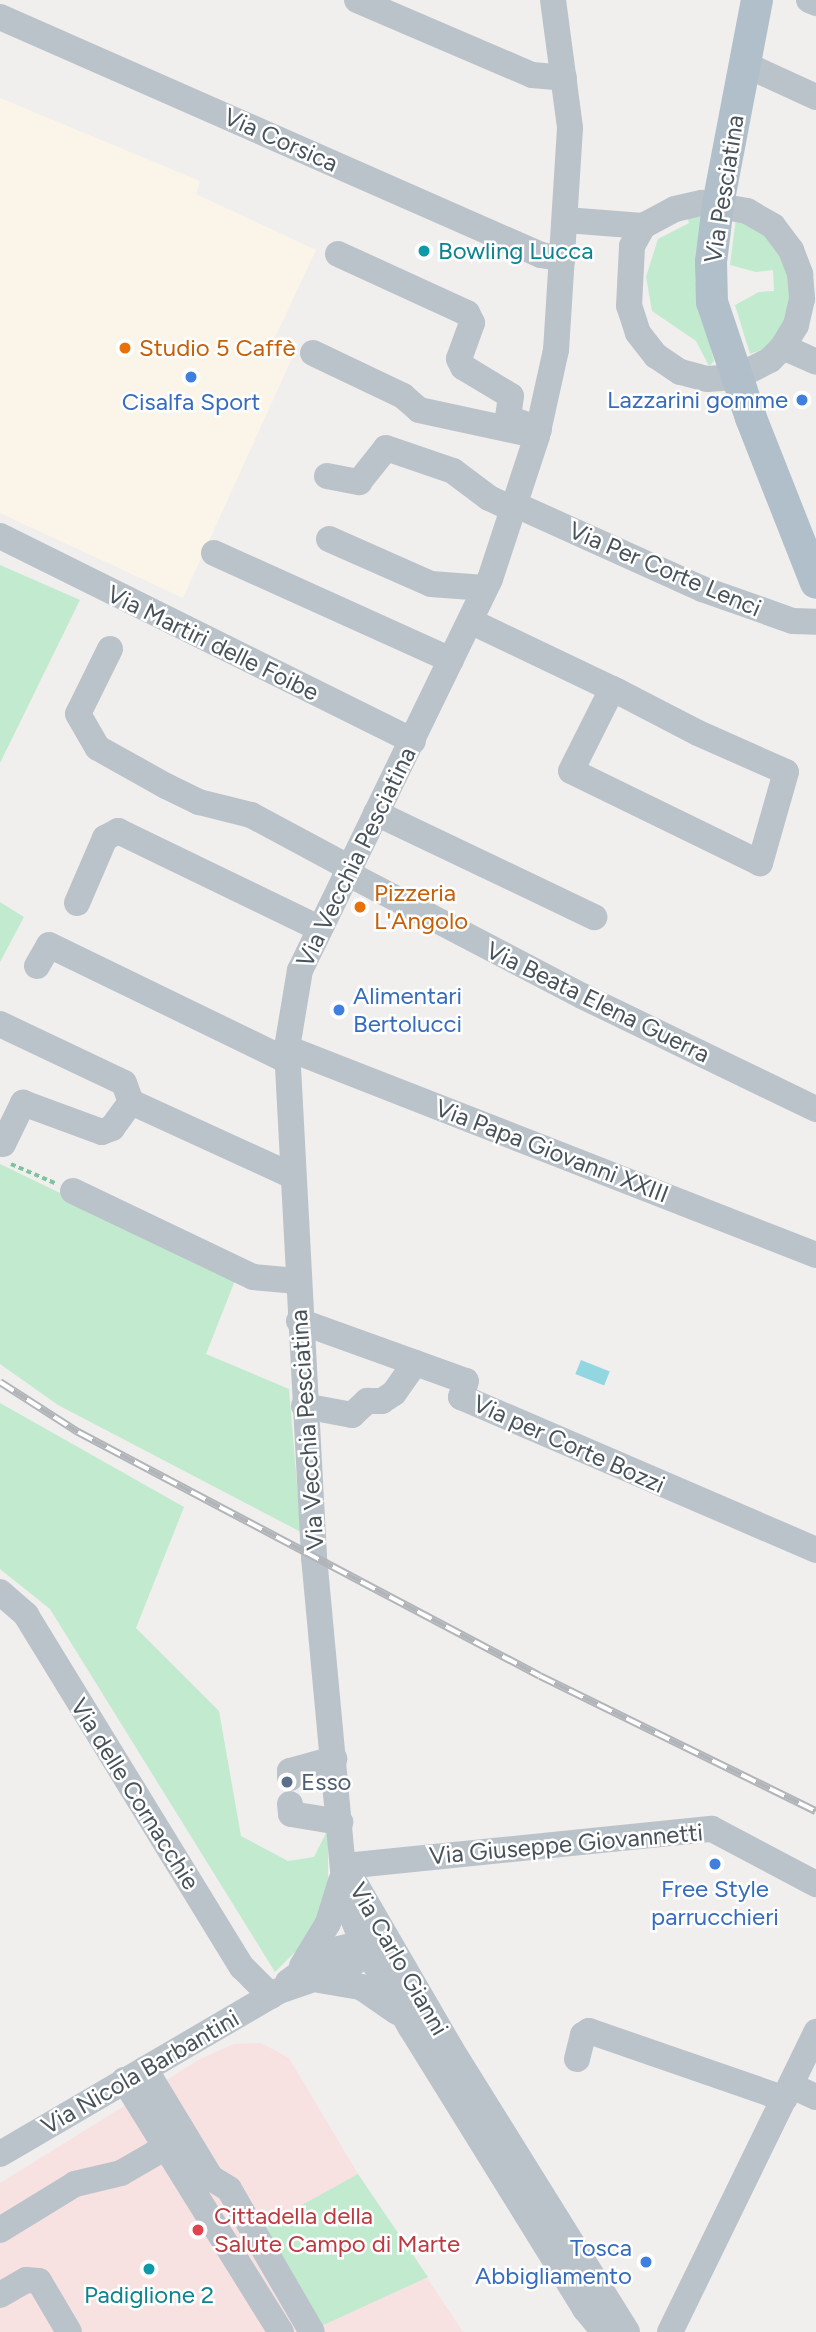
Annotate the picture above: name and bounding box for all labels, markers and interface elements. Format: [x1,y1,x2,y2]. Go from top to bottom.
street label: Via Corsica [220,102,342,178]
street label: Via Pesciatina [698,113,750,265]
place label: Bowling Lucca [438,237,593,265]
marker: Bowling Lucca [416,243,432,259]
place label: Studio 5 Caffè [139,334,296,362]
marker: Studio 5 Caffè [117,340,133,356]
marker: Cisalfa Sport [183,369,199,385]
place label: Lazzarini gomme [607,386,788,414]
place label: Cisalfa Sport [122,388,260,416]
marker: Lazzarini gomme [794,392,810,408]
street label: Via Per Corte Lenci [565,515,765,623]
street label: Via Martiri delle Foibe [103,579,323,707]
street label: Via Vecchia Pesciatina [290,742,422,972]
place label: Pizzeria L'Angolo [374,879,468,935]
marker: Pizzeria L'Angolo [352,899,368,915]
street label: Via Beata Elena Guerra [482,935,714,1069]
place label: Alimentari Bertolucci [353,982,462,1038]
marker: Alimentari Bertolucci [331,1002,347,1018]
street label: Via Papa Giovanni XXIII [431,1093,673,1209]
street label: Via Vecchia Pesciatina [284,1309,330,1551]
street label: Via per Corte Bozzi [469,1389,669,1499]
street label: Via delle Cornacchie [64,1693,206,1895]
place label: Esso [301,1768,351,1796]
marker: Esso [279,1774,295,1790]
street label: Via Giuseppe Giovannetti [428,1818,704,1870]
marker: Free Style parrucchieri [707,1856,723,1872]
place label: Free Style parrucchieri [651,1875,779,1931]
street label: Via Carlo Gianni [344,1878,454,2040]
street label: Via Nicola Barbantini [36,2004,244,2140]
place label: Cittadella della Salute Campo di Marte [214,2202,460,2258]
marker: Cittadella della Salute Campo di Marte [188,2220,208,2240]
place label: Tosca Abbigliamento [475,2234,632,2290]
marker: Tosca Abbigliamento [638,2254,654,2270]
marker: Padiglione 2 [141,2261,157,2277]
place label: Padiglione 2 [84,2281,214,2309]

